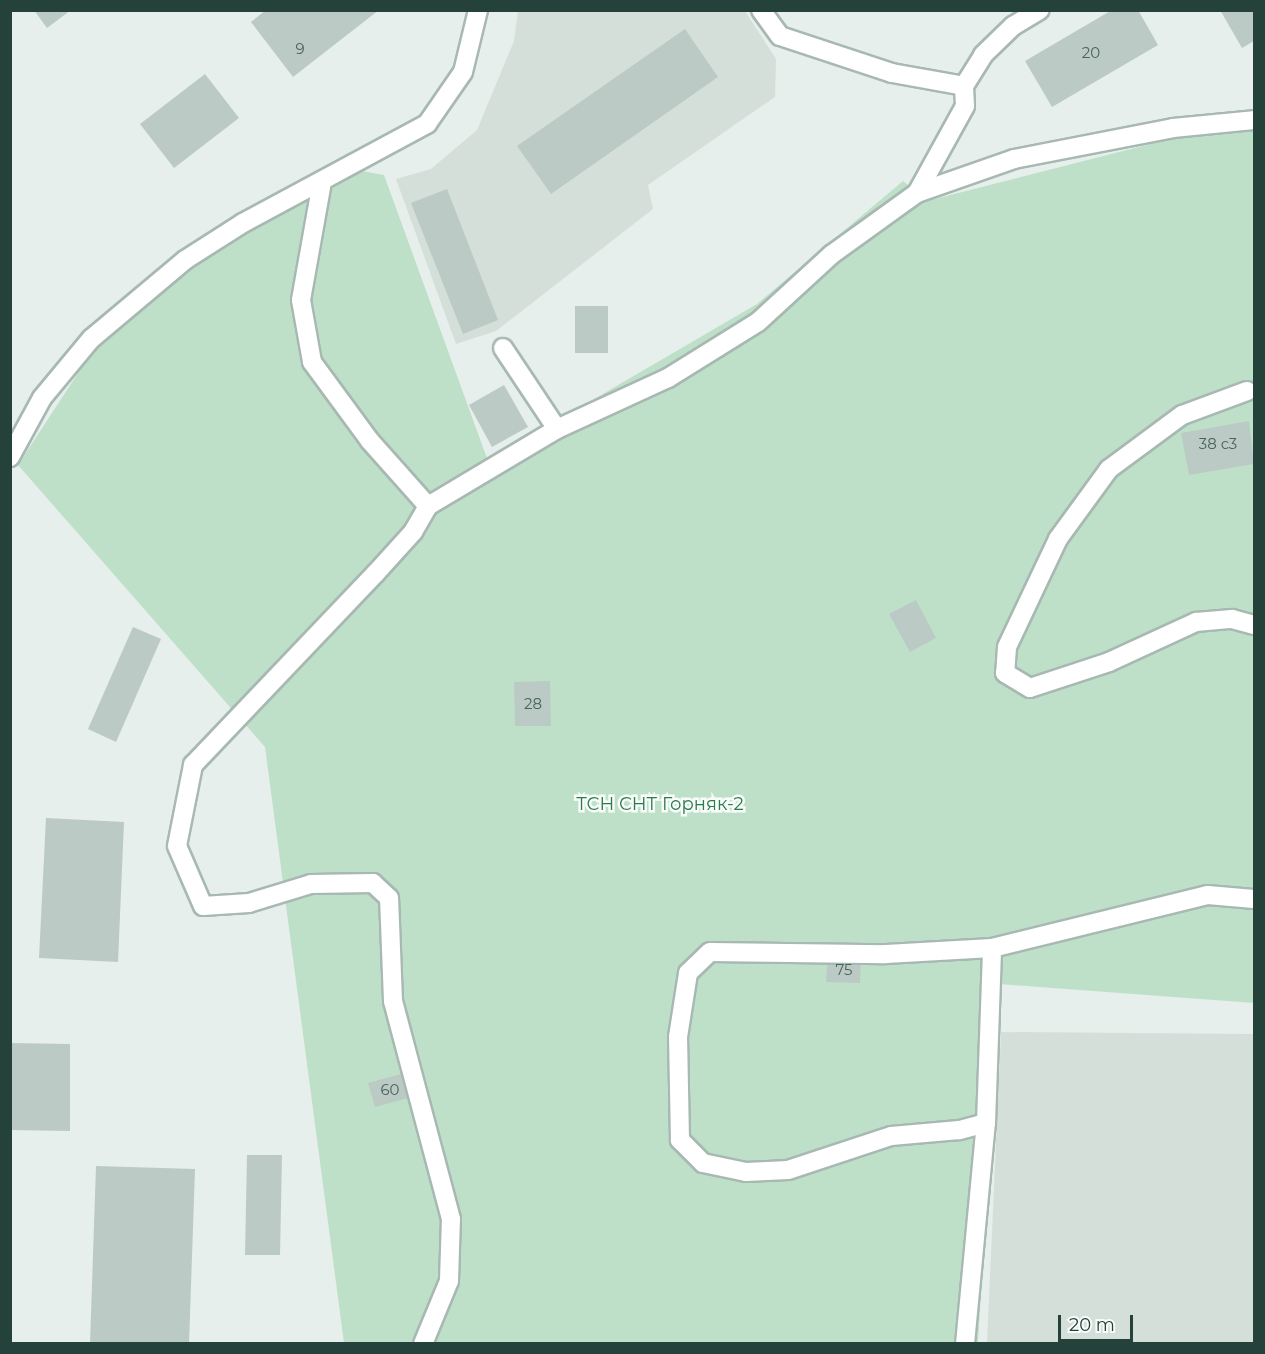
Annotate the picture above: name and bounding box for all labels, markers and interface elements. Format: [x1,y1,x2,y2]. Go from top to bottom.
house number: 9 [295,40,305,58]
house number: 20 [1082,44,1100,62]
house number: 38 с3 [1199,435,1237,453]
house number: 28 [524,695,542,713]
park label: ТСН СНТ Горняк-2 [576,793,744,815]
house number: 75 [835,961,853,979]
house number: 60 [380,1081,400,1099]
scale bar [1061,1303,1136,1341]
text: 20 m [1069,1314,1115,1336]

